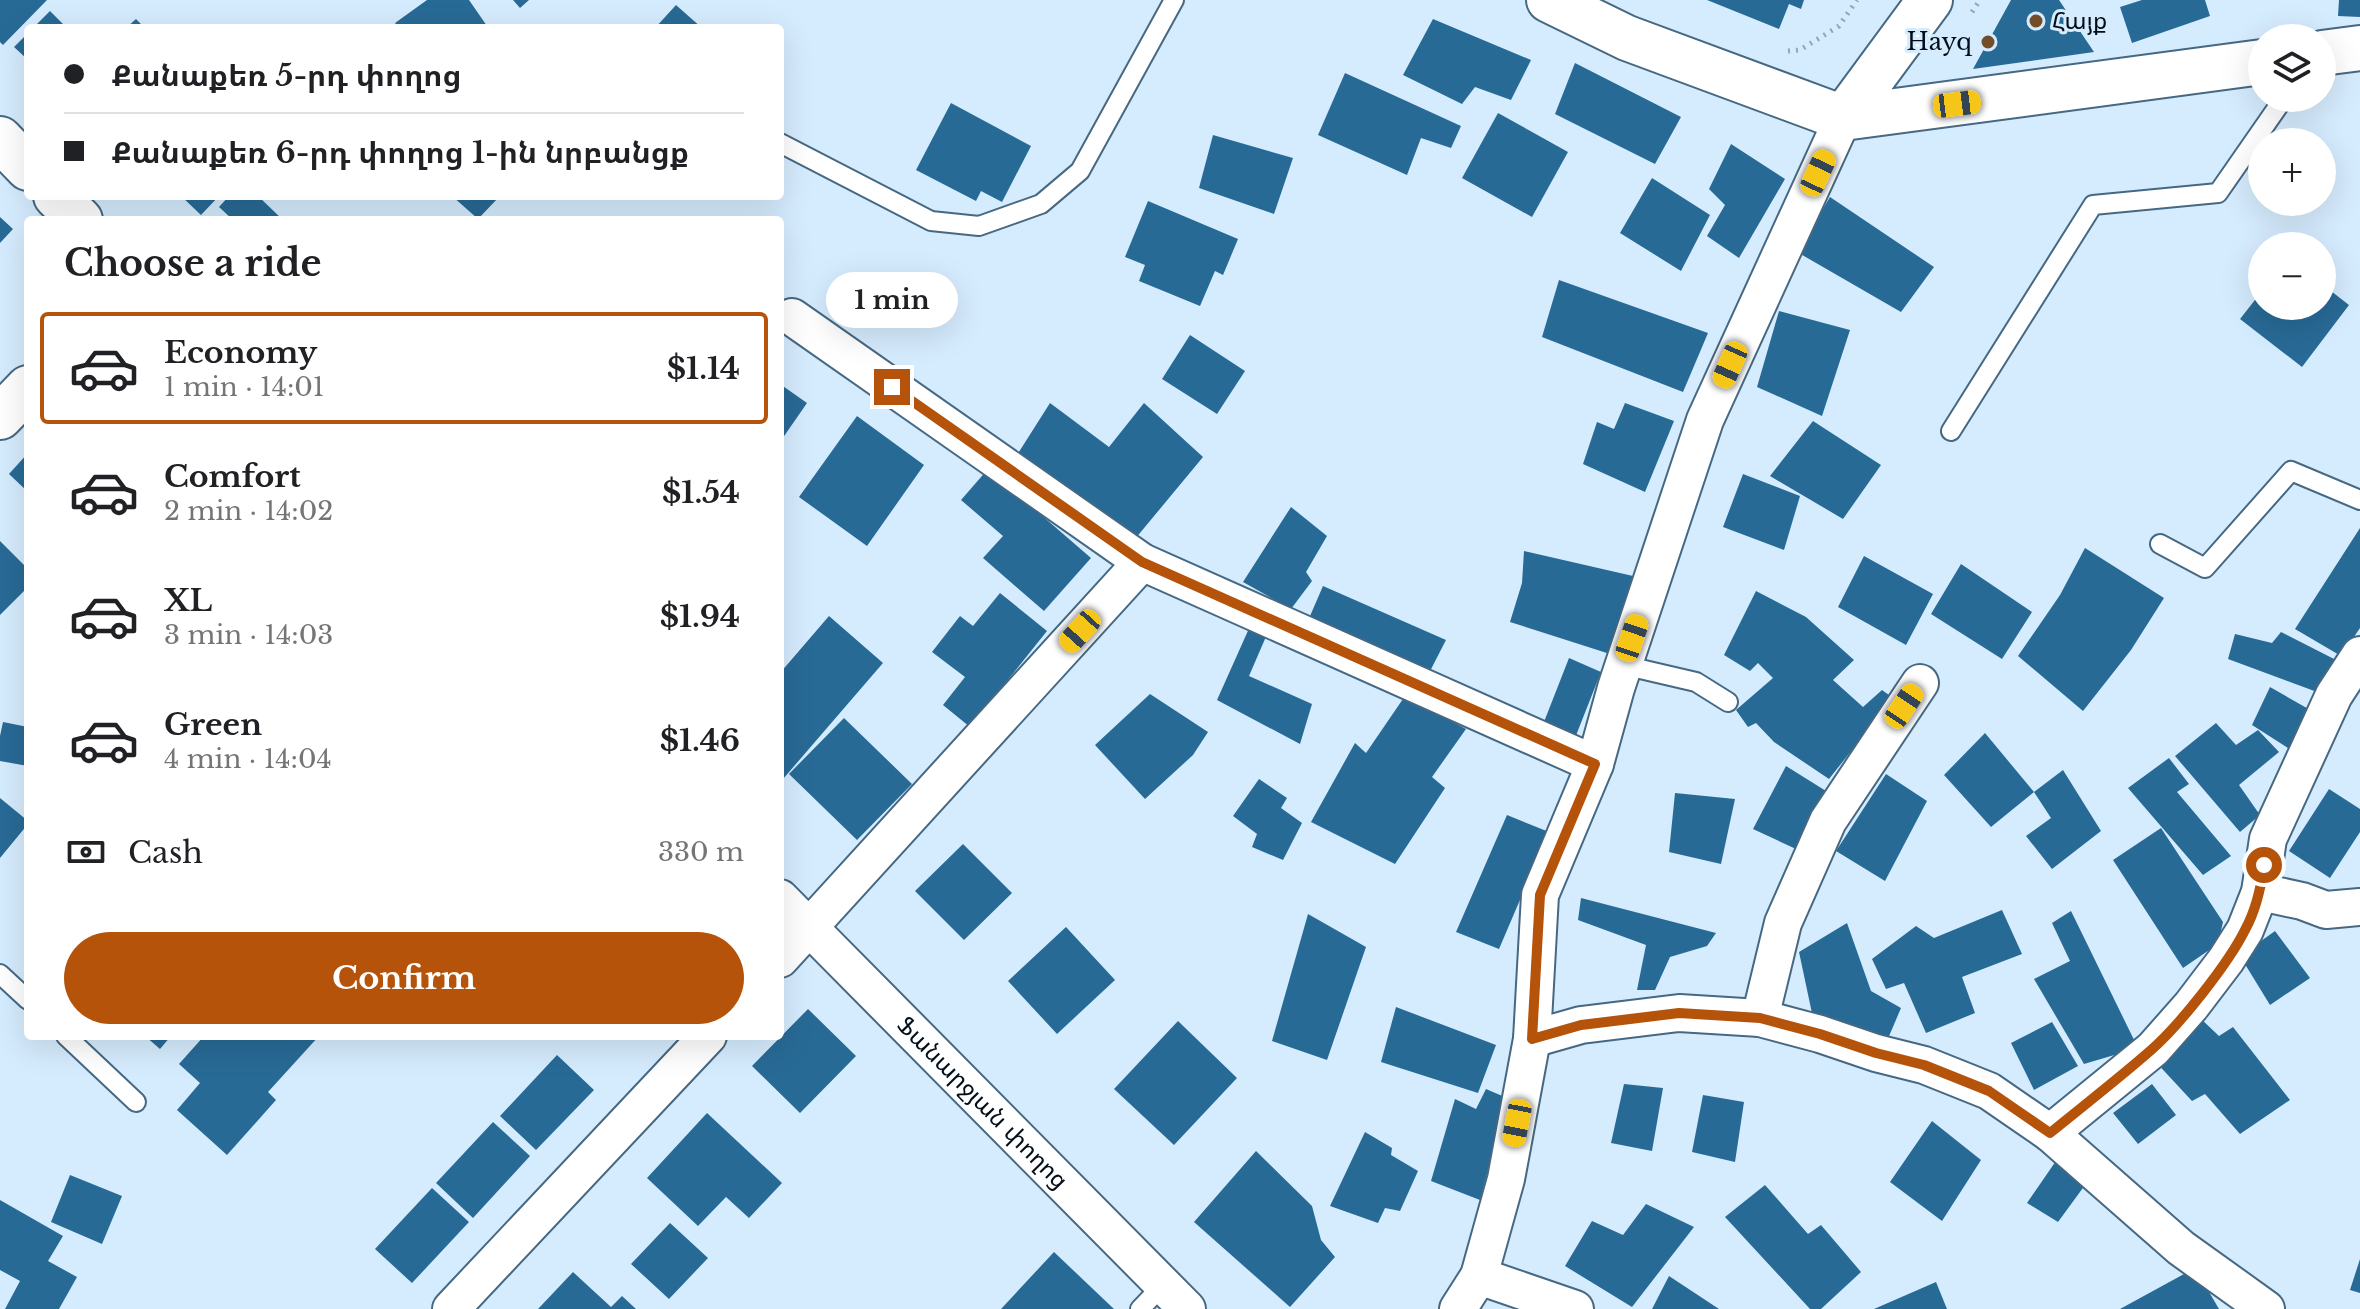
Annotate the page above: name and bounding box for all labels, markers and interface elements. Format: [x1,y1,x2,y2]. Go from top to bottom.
place label: Հայք [2052,6,2107,35]
marker: Հայք [2027,12,2045,30]
map controls [2248,24,2336,320]
button: layers [2248,24,2336,112]
place label: Hayq [1906,27,1972,56]
marker: Hayq [1979,33,1997,51]
text: Քանաքեռ 5-րդ փողոց [112,57,462,94]
car [1932,89,1982,119]
button: + [2248,128,2336,216]
text: Քանաքեռ 6-րդ փողոց 1-ին նրբանցք [112,134,689,171]
car [1797,146,1839,200]
button: − [2248,232,2336,320]
text: Choose a ride [64,241,321,286]
callout: 1 min [826,271,958,327]
text: 1 min [854,284,930,316]
icon: car [68,332,140,404]
text: Economy [164,334,317,371]
car [1709,338,1751,392]
text: $1.14 [667,350,740,387]
route end [874,369,910,405]
text: 1 min · 14:01 [164,371,324,403]
icon: car [68,456,140,528]
text: Comfort [164,458,301,495]
text: $1.54 [662,474,740,511]
text: 2 min · 14:02 [164,495,333,527]
icon: car [68,580,140,652]
text: XL [164,582,212,619]
text: $1.94 [660,598,740,635]
car [1055,605,1105,657]
car [1613,611,1651,665]
text: 3 min · 14:03 [164,619,333,651]
car [1881,679,1927,733]
icon: car [68,704,140,776]
text: Green [164,706,262,743]
text: $1.46 [660,722,740,759]
text: 4 min · 14:04 [164,743,332,775]
icon: cash [64,830,108,874]
text: Cash [128,834,203,871]
text: 330 m [658,836,744,868]
route start [2246,847,2282,883]
button: Confirm [64,932,744,1024]
street label: Ֆանարջյան փողոց [891,1010,1075,1195]
car [1501,1097,1533,1149]

